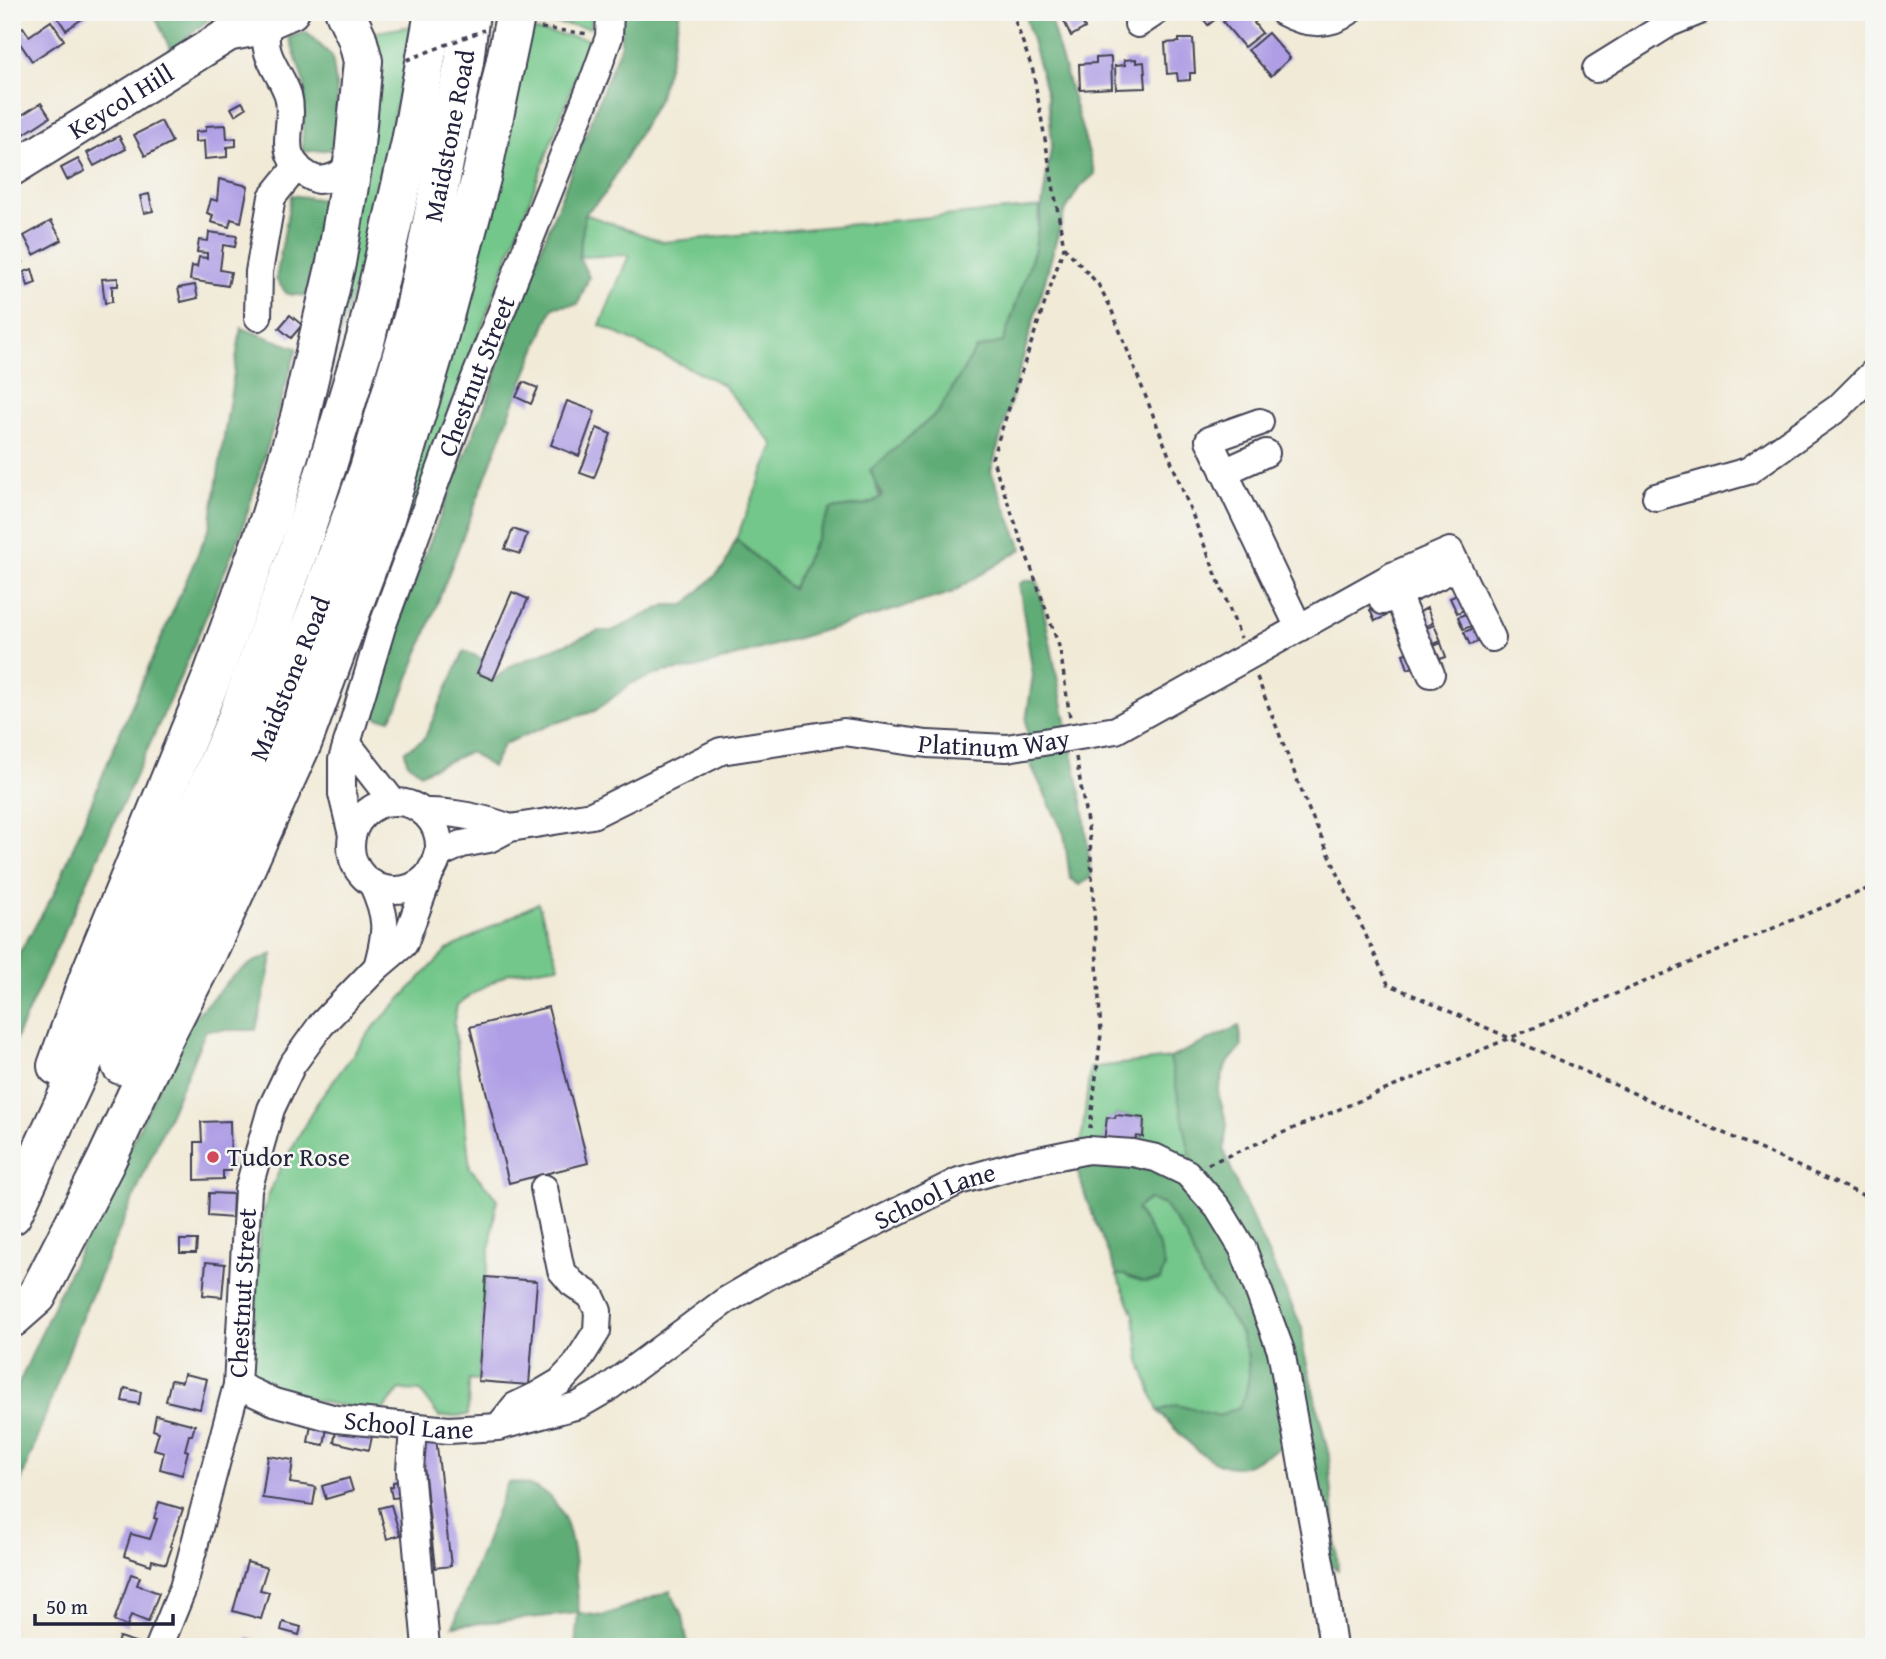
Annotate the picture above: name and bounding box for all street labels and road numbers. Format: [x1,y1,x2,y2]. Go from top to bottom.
street label: Maidstone Road [413,47,484,225]
street label: Keycol Hill [60,53,181,149]
street label: Chestnut Street [427,290,525,462]
street label: Maidstone Road [239,590,340,766]
street label: Platinum Way [915,718,1072,768]
street label: School Lane [867,1152,1000,1239]
street label: Chestnut Street [217,1207,266,1379]
street label: School Lane [342,1400,474,1449]

